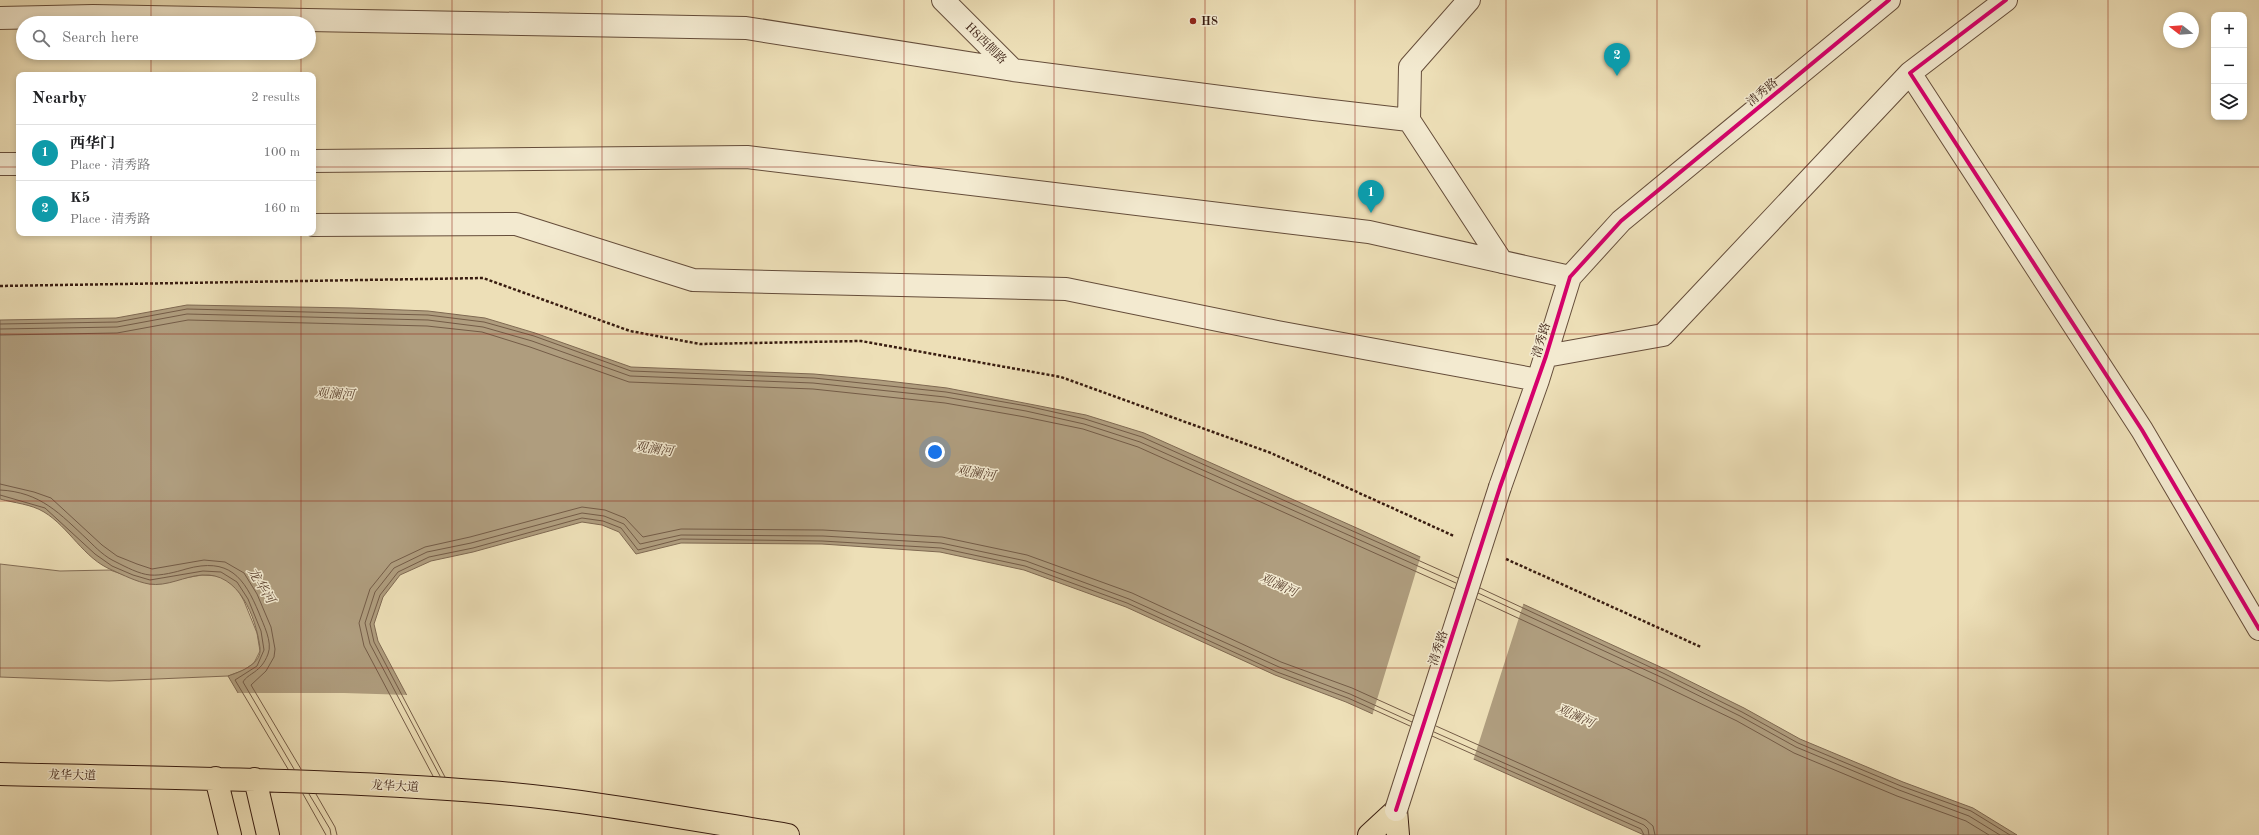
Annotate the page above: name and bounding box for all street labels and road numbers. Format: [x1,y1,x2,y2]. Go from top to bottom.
street label: H8西側路 [963,20,1009,66]
street label: 清秀路 [1744,75,1780,109]
street label: 清秀路 [1529,321,1553,359]
street label: 清秀路 [1426,629,1450,667]
street label: 龙华大道 [48,768,96,782]
street label: 龙华大道 [371,778,419,794]

